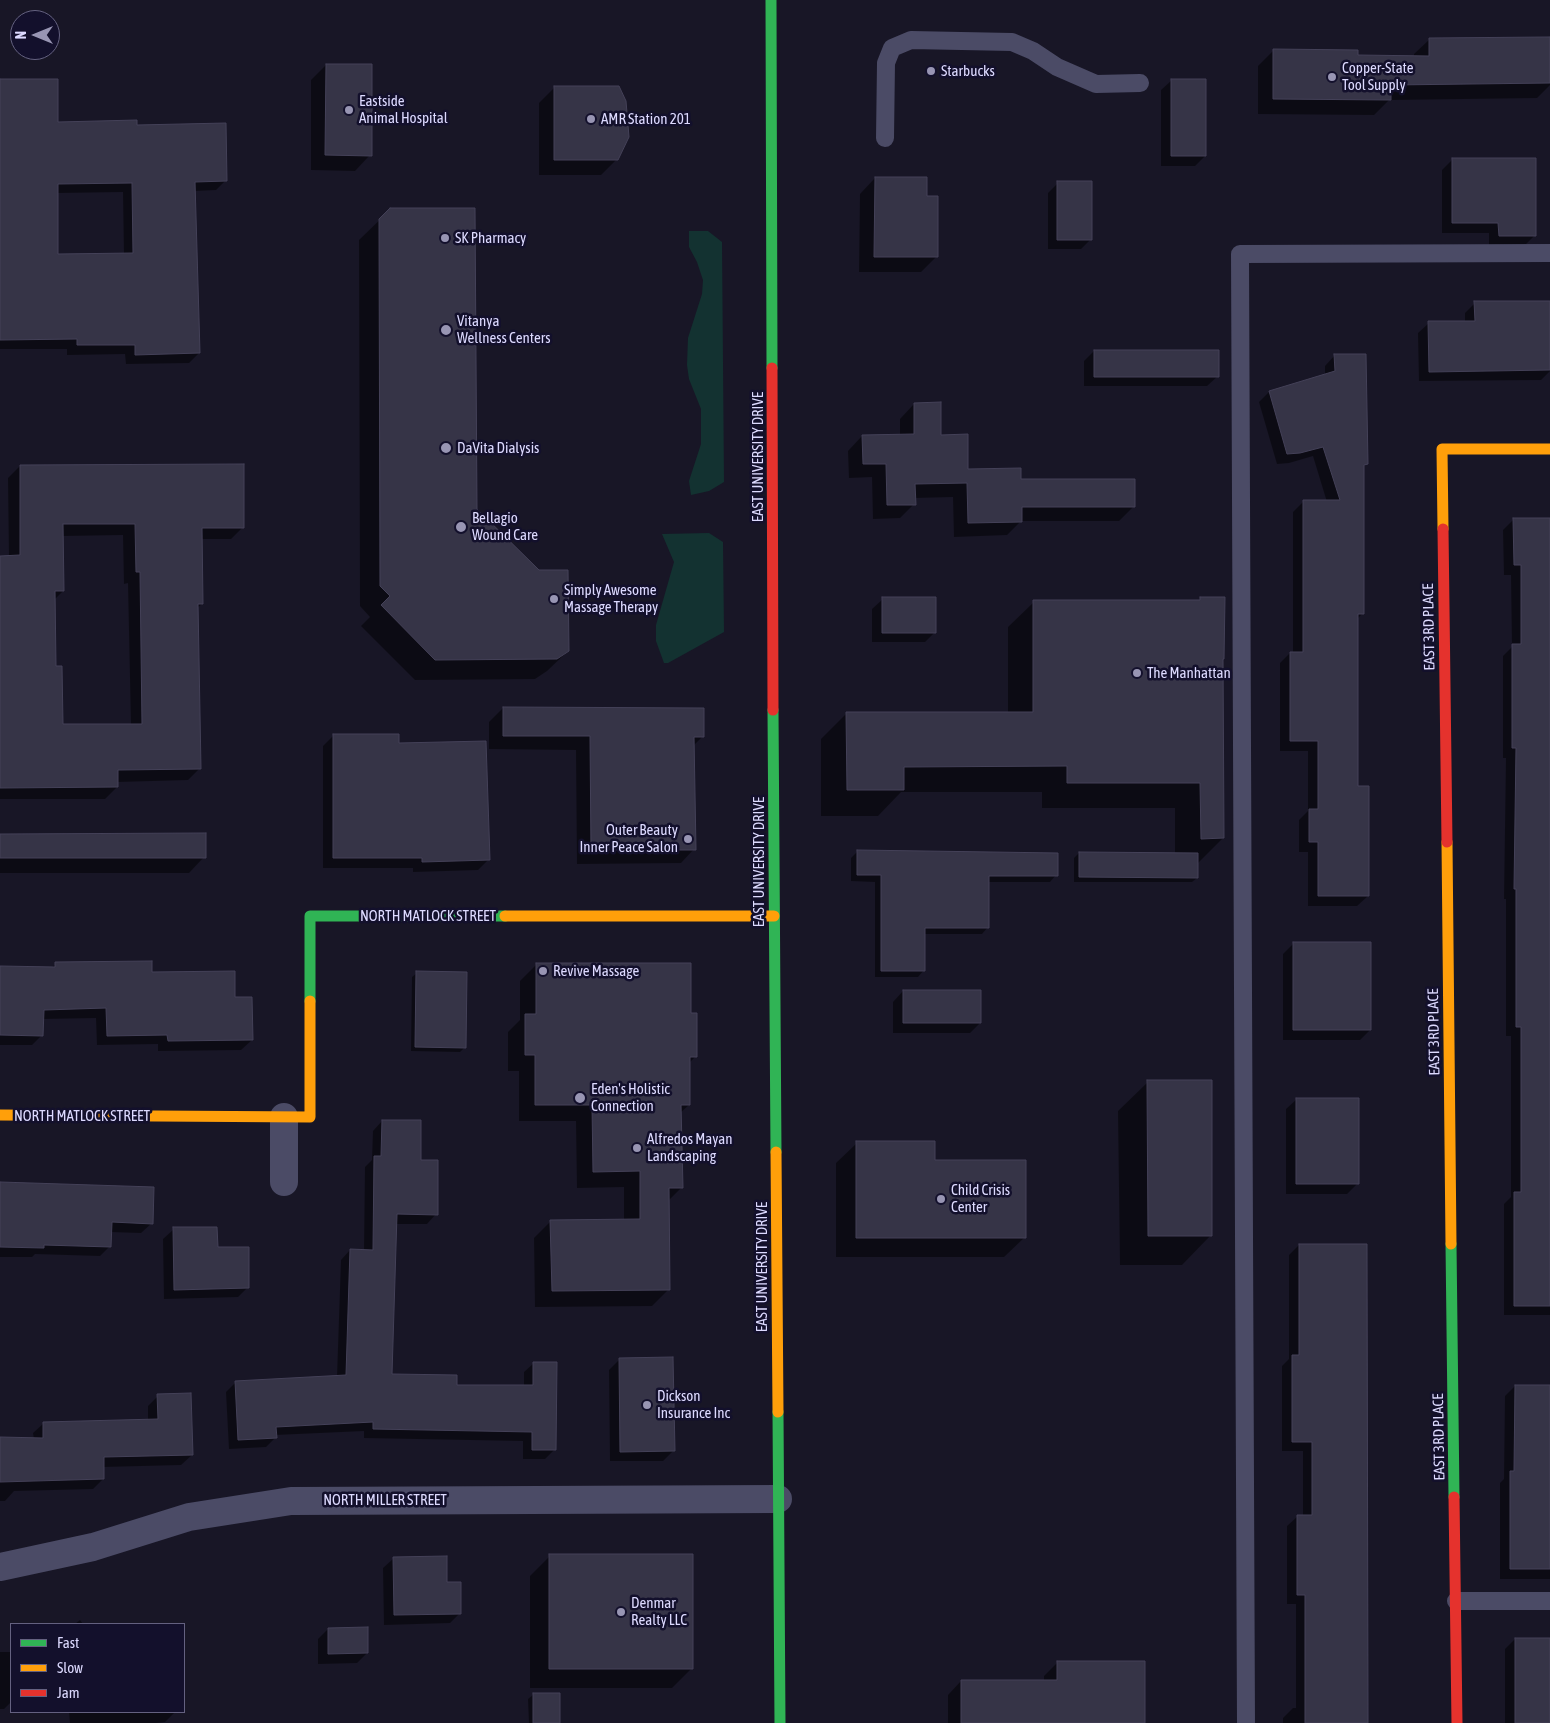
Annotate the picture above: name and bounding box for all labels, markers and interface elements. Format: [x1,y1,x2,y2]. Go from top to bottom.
north arrow [10,10,60,60]
text: N [13,31,29,39]
place label: Copper-State Tool Supply [1342,59,1414,94]
place label: Starbucks [941,62,995,80]
marker: Starbucks [925,65,937,77]
marker: Copper-State Tool Supply [1326,71,1338,83]
place label: Eastside Animal Hospital [359,92,448,127]
marker: Eastside Animal Hospital [343,104,355,116]
place label: AMR Station 201 [601,110,691,128]
marker: AMR Station 201 [585,113,597,125]
place label: SK Pharmacy [455,229,526,247]
marker: SK Pharmacy [439,232,451,244]
place label: Vitanya Wellness Centers [457,312,550,347]
marker: Vitanya Wellness Centers [439,323,453,337]
street label: EAST UNIVERSITY DRIVE [749,392,767,522]
place label: DaVita Dialysis [457,439,539,457]
marker: DaVita Dialysis [439,441,453,455]
place label: Bellagio Wound Care [472,509,538,544]
marker: Bellagio Wound Care [454,520,468,534]
place label: Simply Awesome Massage Therapy [564,581,658,616]
street label: EAST 3RD PLACE [1419,583,1439,671]
marker: Simply Awesome Massage Therapy [548,593,560,605]
place label: The Manhattan [1147,664,1231,682]
marker: The Manhattan [1131,667,1143,679]
street label: EAST UNIVERSITY DRIVE [750,797,768,927]
place label: Outer Beauty Inner Peace Salon [580,821,678,856]
marker: Outer Beauty Inner Peace Salon [682,833,694,845]
street label: NORTH MATLOCK STREET [360,907,496,925]
place label: Revive Massage [553,962,639,980]
marker: Revive Massage [537,965,549,977]
street label: EAST 3RD PLACE [1424,988,1444,1076]
place label: Eden's Holistic Connection [591,1080,670,1115]
marker: Eden's Holistic Connection [573,1091,587,1105]
street label: NORTH MATLOCK STREET [14,1107,150,1125]
place label: Alfredos Mayan Landscaping [647,1130,732,1165]
marker: Alfredos Mayan Landscaping [631,1142,643,1154]
place label: Child Crisis Center [951,1181,1010,1216]
marker: Child Crisis Center [935,1193,947,1205]
street label: EAST UNIVERSITY DRIVE [753,1202,771,1332]
place label: Dickson Insurance Inc [657,1387,730,1422]
street label: EAST 3RD PLACE [1429,1393,1449,1481]
marker: Dickson Insurance Inc [641,1399,653,1411]
street label: NORTH MILLER STREET [323,1491,447,1509]
place label: Denmar Realty LLC [631,1594,687,1629]
marker: Denmar Realty LLC [615,1606,627,1618]
legend [10,1623,185,1713]
text: Fast [57,1634,79,1651]
text: Slow [57,1659,83,1676]
text: Jam [57,1684,80,1701]

